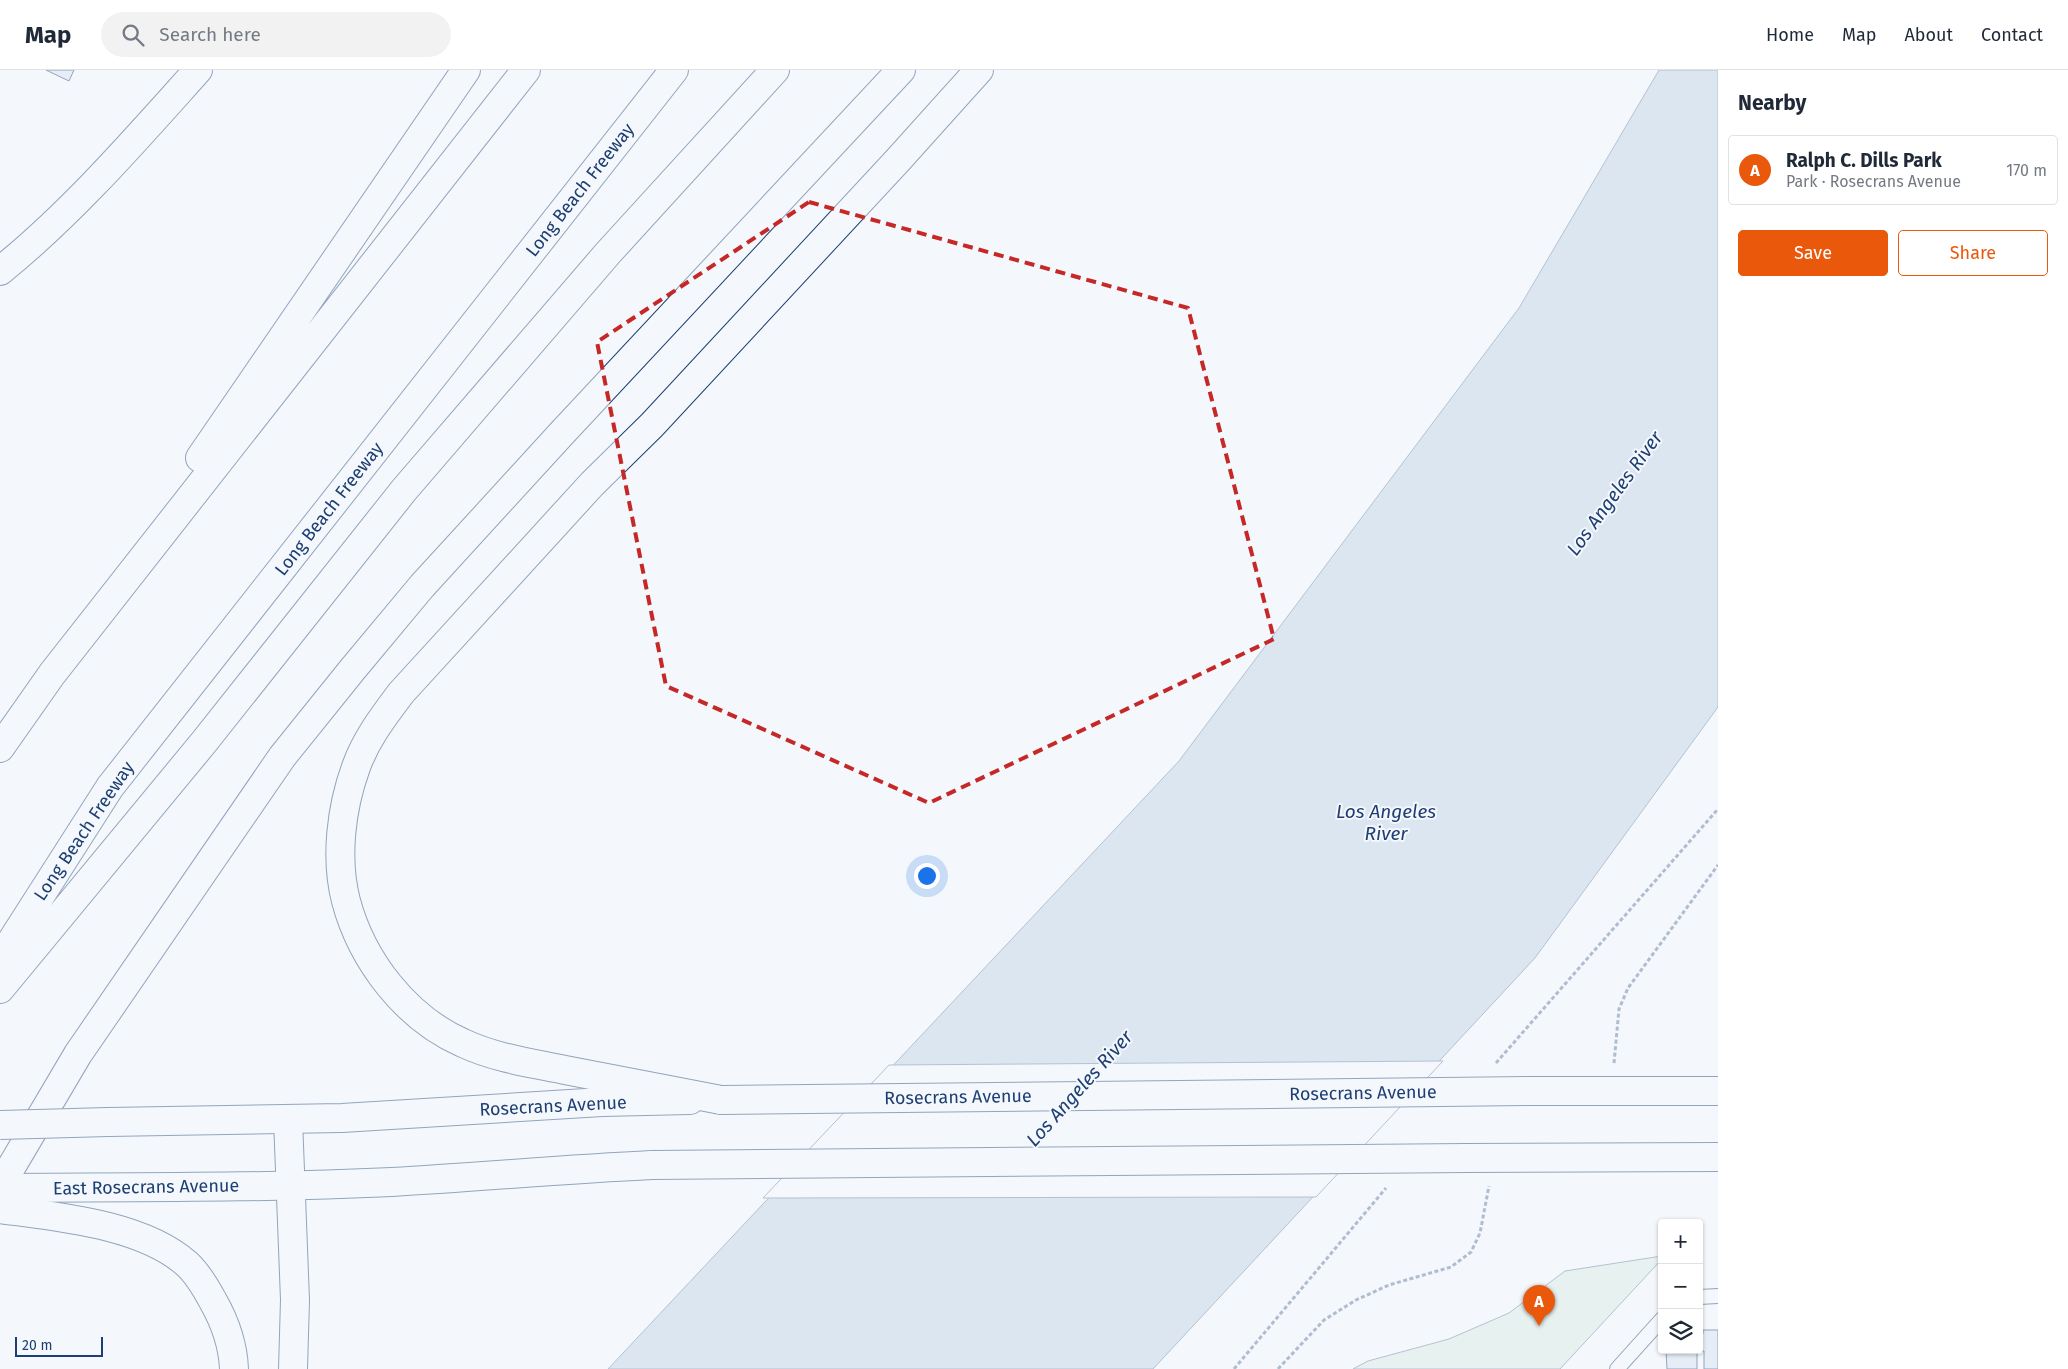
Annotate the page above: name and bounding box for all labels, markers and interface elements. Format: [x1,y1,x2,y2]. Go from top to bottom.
search box [101,12,451,57]
text: Map [25,21,71,49]
icon: search [119,21,147,49]
text: Search here [159,23,261,46]
text: Home [1766,24,1814,46]
text: Map [1842,24,1876,46]
text: About [1904,24,1953,46]
text: Contact [1981,24,2043,46]
text: Nearby [1738,90,1806,116]
street label: Long Beach Freeway [521,119,639,261]
text: Ralph C. Dills Park [1786,149,1942,172]
text: A [1750,161,1760,180]
text: 170 m [2006,161,2047,180]
text: Park · Rosecrans Avenue [1786,172,1961,191]
button: Save [1738,230,1888,276]
button: Share [1898,230,2048,276]
water label: Los Angeles River [1562,426,1668,560]
street label: Long Beach Freeway [270,438,388,580]
street label: Long Beach Freeway [29,757,139,905]
water label: Los Angeles River [1336,800,1436,845]
your location [914,863,940,889]
water label: Los Angeles River [1021,1025,1138,1151]
street label: Rosecrans Avenue [1289,1081,1437,1105]
street label: Rosecrans Avenue [884,1085,1032,1109]
street label: Rosecrans Avenue [479,1091,627,1121]
street label: East Rosecrans Avenue [53,1174,239,1200]
map controls [1658,1219,1703,1354]
button: + [1658,1219,1703,1264]
button: − [1658,1264,1703,1309]
pin: A [1523,1285,1555,1326]
button: layers [1658,1309,1703,1354]
scale bar [15,1334,102,1357]
text: 20 m [22,1337,52,1354]

